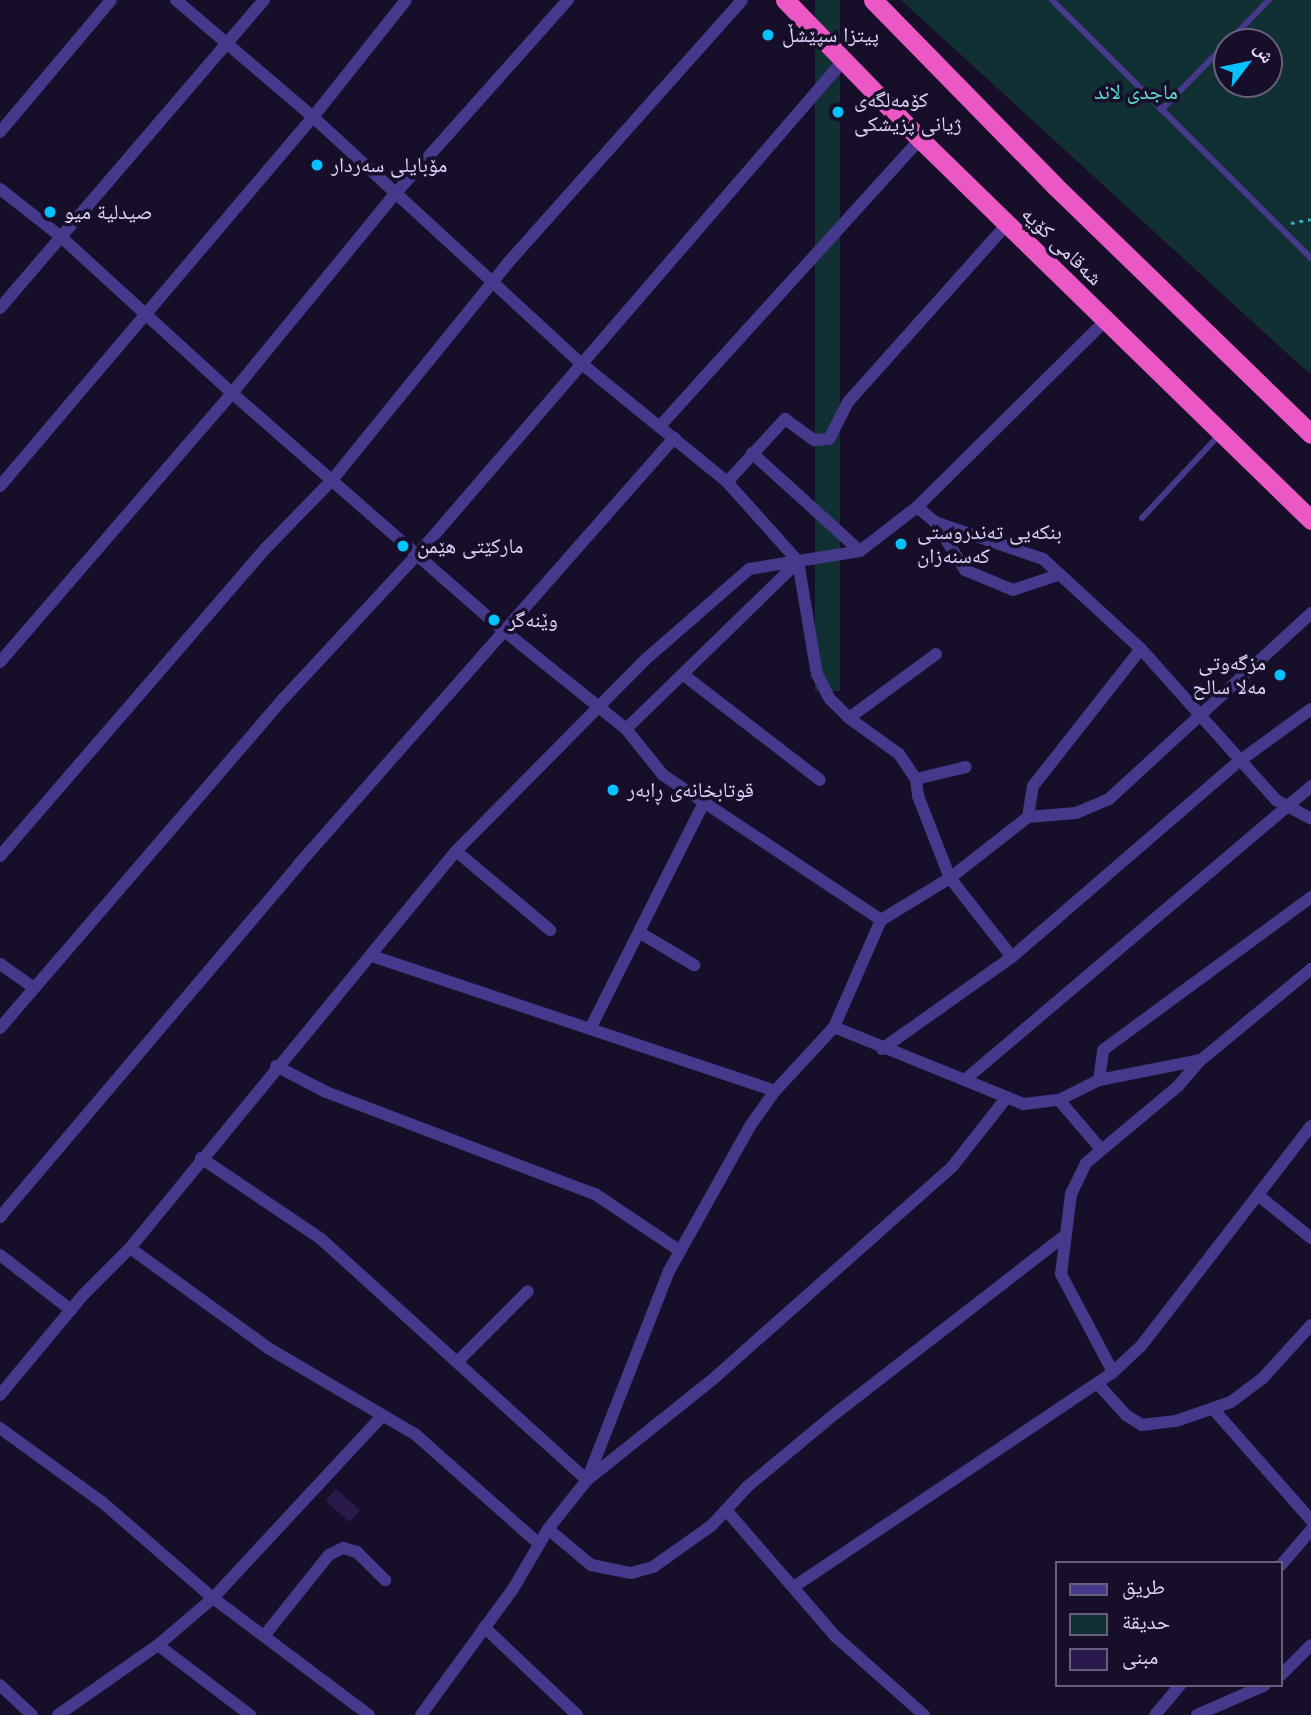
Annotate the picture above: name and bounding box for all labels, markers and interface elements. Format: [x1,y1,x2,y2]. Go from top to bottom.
place label: پیتزا سپێشڵ [782,22,879,48]
marker: پیتزا سپێشڵ [760,27,776,43]
north arrow [1213,28,1283,98]
text: ش [1249,38,1280,67]
park label: ماجدی لاند [1094,79,1178,105]
place label: کۆمەلگەی ژیانی پزیشکی [854,87,962,137]
marker: کۆمەلگەی ژیانی پزیشکی [828,102,848,122]
place label: مۆبایلی سەردار [331,152,447,178]
marker: مۆبایلی سەردار [309,157,325,173]
place label: صيدلية ميو [64,199,152,225]
street label: شەقامی کۆیە [1016,201,1108,291]
marker: صيدلية ميو [42,204,58,220]
place label: بنکەیی تەندروستی کەسنەزان [917,519,1062,569]
place label: مارکێتی هێمن [417,533,523,559]
marker: بنکەیی تەندروستی کەسنەزان [891,534,911,554]
marker: مارکێتی هێمن [395,538,411,554]
place label: وێنەگر [508,607,558,633]
marker: وێنەگر [486,612,502,628]
place label: مزگەوتی مەلا سالح [1193,650,1266,700]
marker: مزگەوتی مەلا سالح [1272,667,1288,683]
place label: قوتابخانەی ڕابەر [627,777,754,803]
marker: قوتابخانەی ڕابەر [605,782,621,798]
legend [1056,1561,1283,1687]
text: طريق [1122,1574,1165,1599]
text: حديقة [1122,1609,1170,1634]
text: مبنى [1122,1644,1158,1669]

